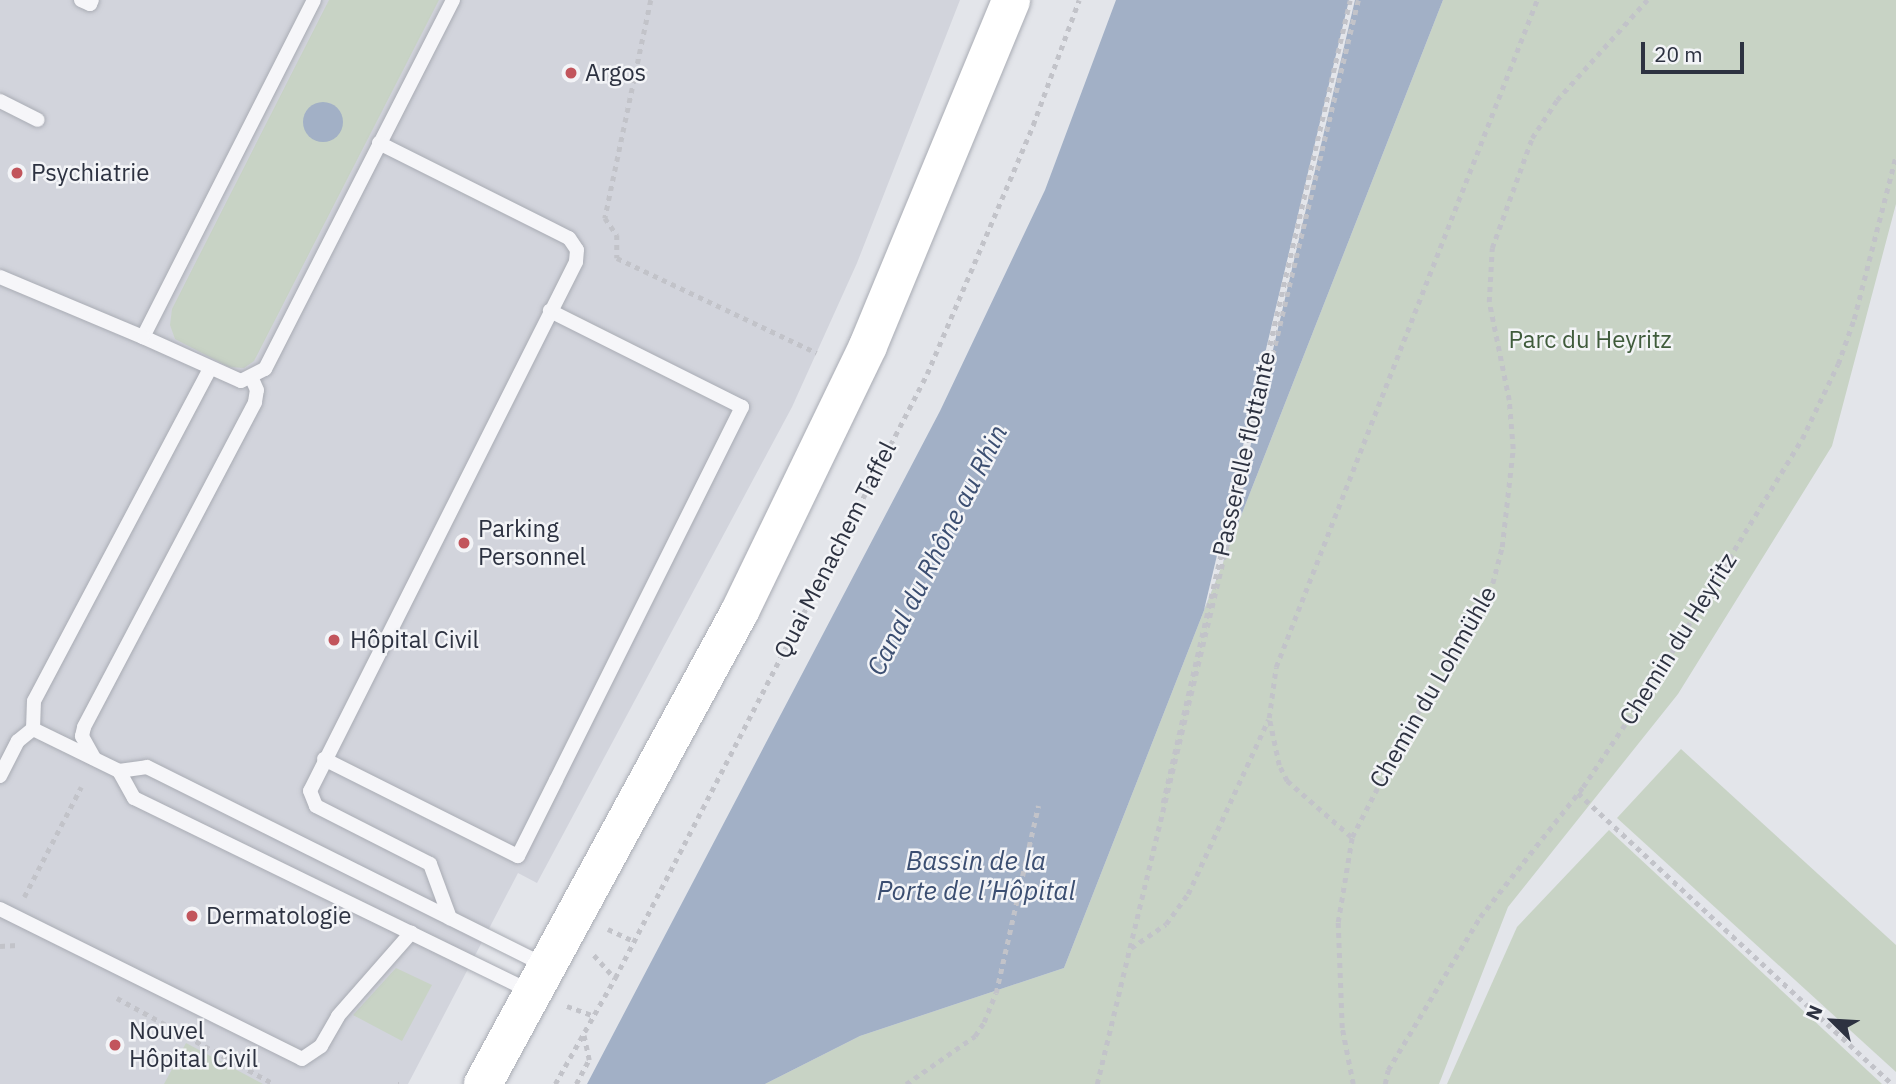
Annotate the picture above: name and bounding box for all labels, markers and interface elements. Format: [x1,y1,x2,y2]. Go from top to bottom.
scale bar [1644,28,1747,72]
text: 20 m [1654,40,1703,68]
place label: Argos [585,59,646,87]
marker: Argos [563,65,579,81]
place label: Psychiatrie [31,159,149,187]
marker: Psychiatrie [9,165,25,181]
park label: Parc du Heyritz [1508,326,1672,354]
street label: Passerelle flottante [1206,349,1282,559]
water label: Canal du Rhône au Rhin [860,419,1014,681]
street label: Quai Menachem Taffel [768,437,902,663]
place label: Parking Personnel [478,515,586,571]
marker: Parking Personnel [456,535,472,551]
street label: Chemin du Heyritz [1613,548,1743,730]
street label: Chemin du Lohmühle [1364,581,1502,793]
place label: Hôpital Civil [350,626,479,654]
marker: Hôpital Civil [324,630,344,650]
water label: Bassin de la Porte de l’Hôpital [877,845,1075,906]
place label: Dermatologie [206,902,351,930]
marker: Dermatologie [184,908,200,924]
north arrow [1798,986,1868,1056]
text: N [1800,1001,1828,1024]
place label: Nouvel Hôpital Civil [129,1017,258,1073]
marker: Nouvel Hôpital Civil [107,1037,123,1053]

